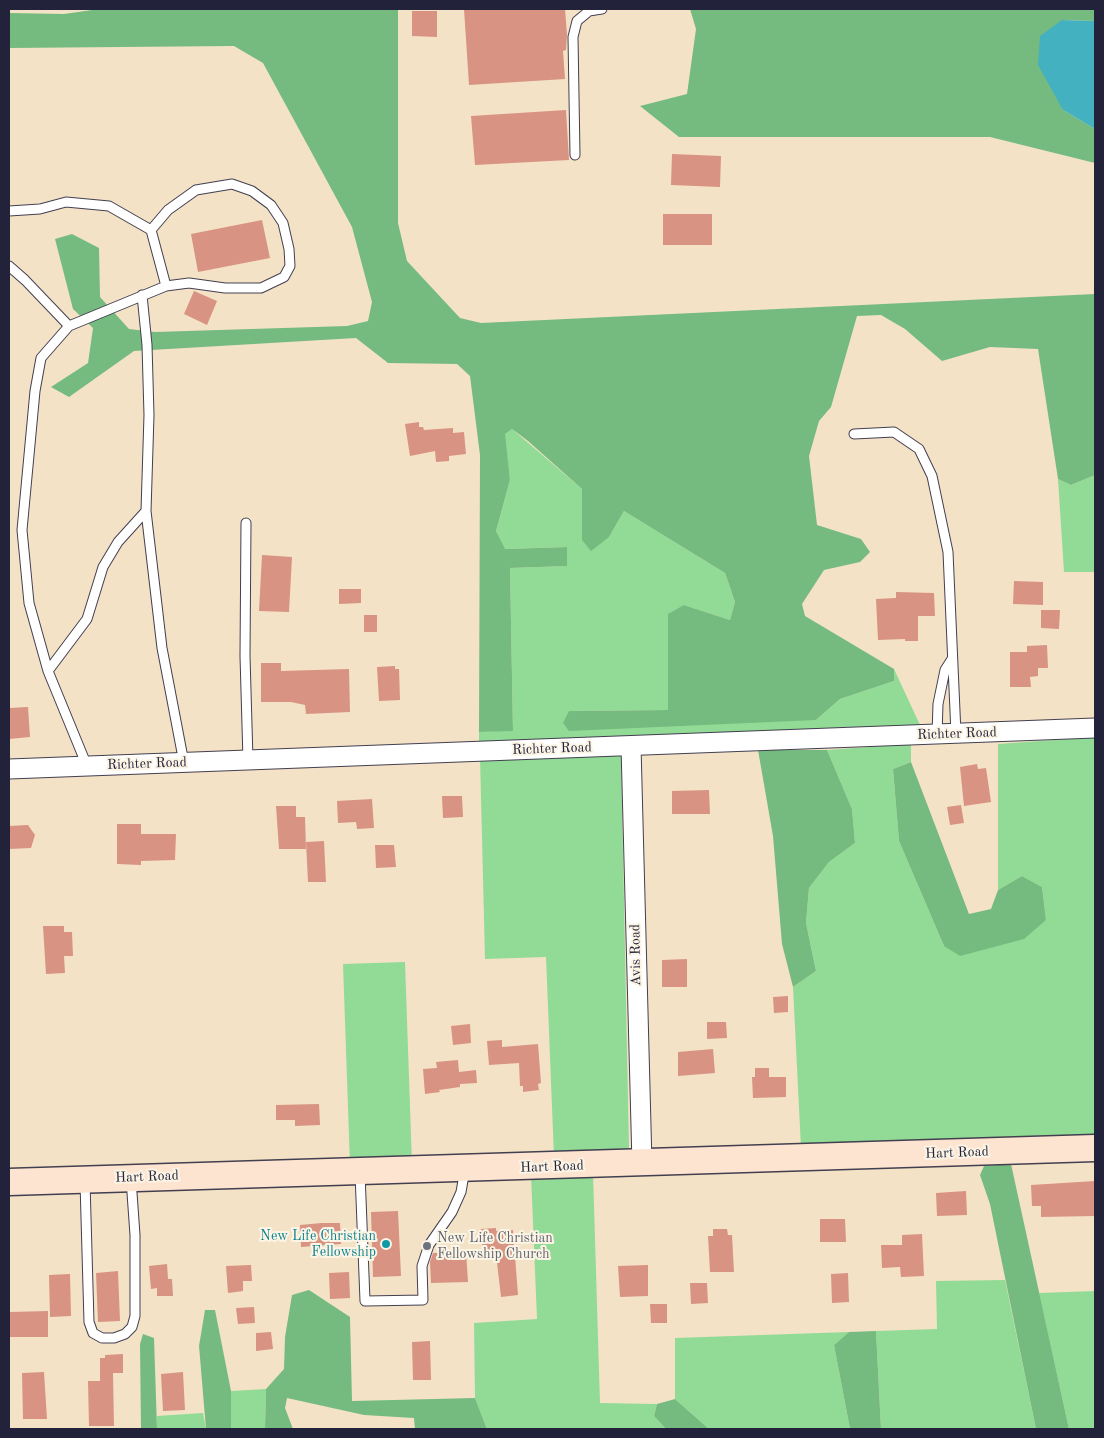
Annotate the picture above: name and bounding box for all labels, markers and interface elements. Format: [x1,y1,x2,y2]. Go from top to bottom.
street label: Richter Road [917,724,997,744]
street label: Richter Road [512,739,592,759]
street label: Richter Road [107,754,187,774]
street label: Avis Road [627,924,645,986]
street label: Hart Road [925,1143,989,1163]
street label: Hart Road [520,1157,584,1177]
street label: Hart Road [115,1167,179,1187]
place label: New Life Christian Fellowship [260,1228,376,1260]
place label: New Life Christian Fellowship Church [437,1230,553,1262]
marker: New Life Christian Fellowship [380,1238,392,1250]
marker: New Life Christian Fellowship Church [421,1240,433,1252]

